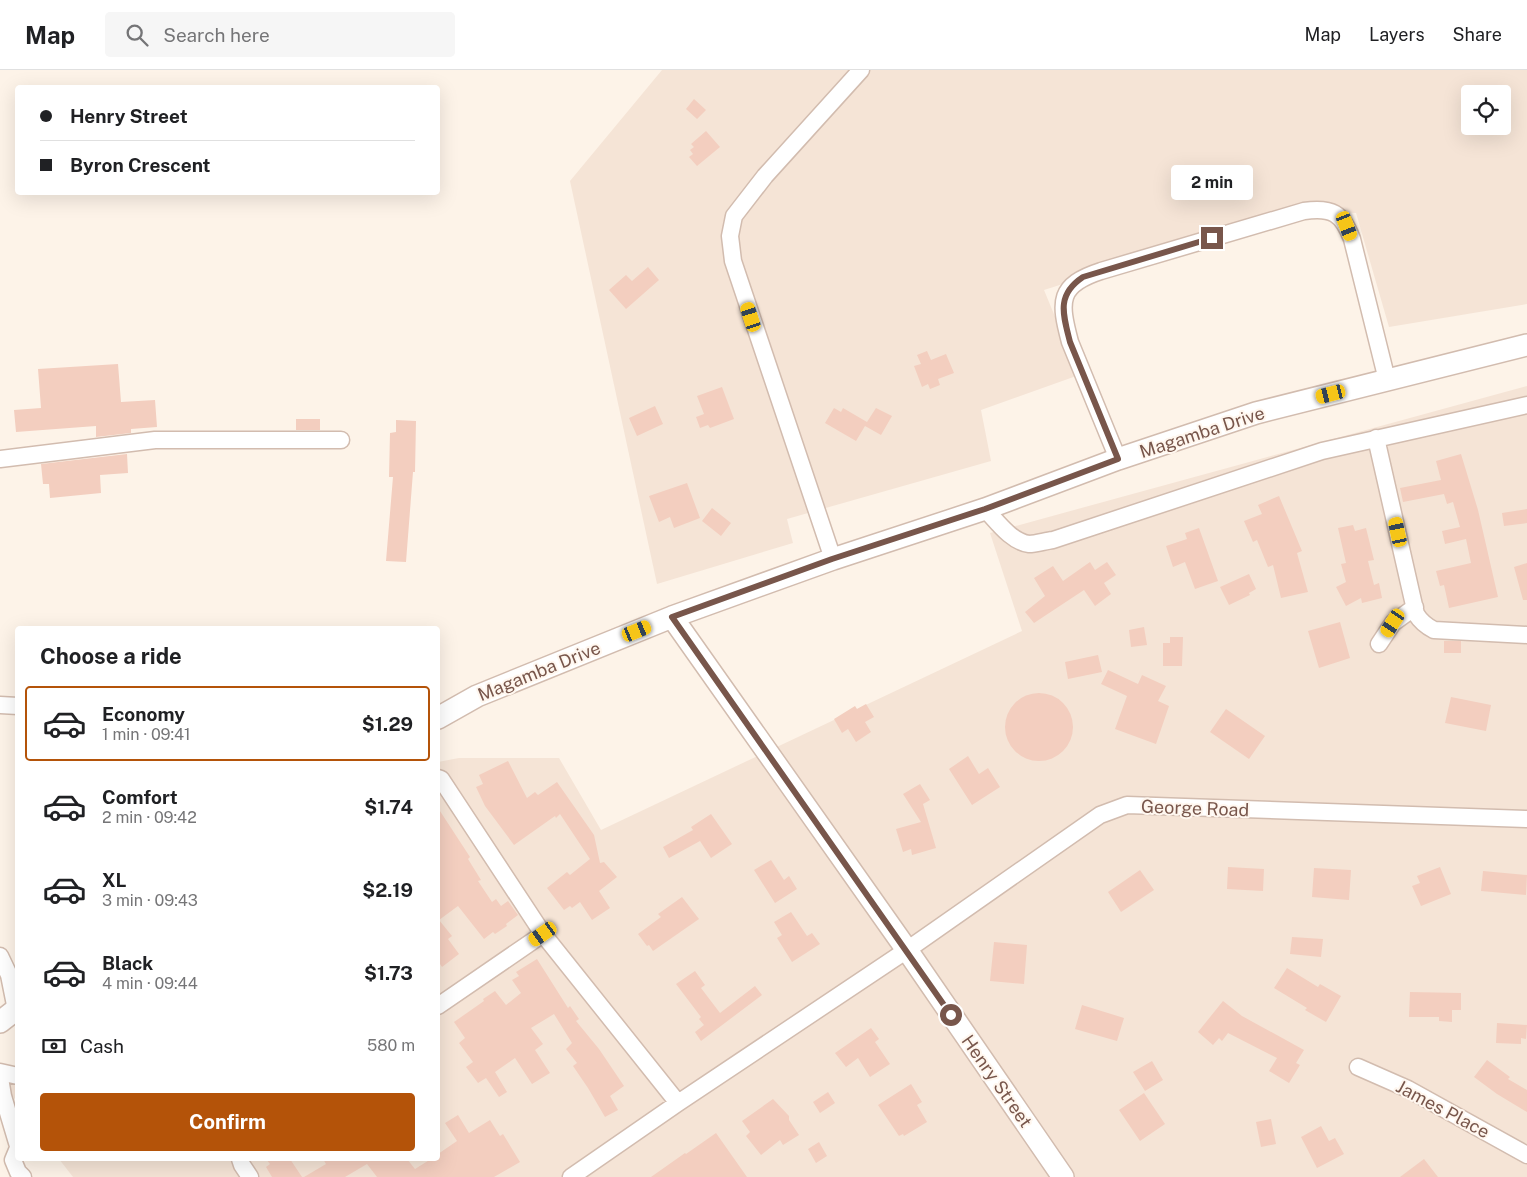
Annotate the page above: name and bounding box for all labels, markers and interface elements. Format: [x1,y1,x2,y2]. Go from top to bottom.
search box [105,12,455,57]
text: Map [25,21,75,49]
icon: search [123,21,151,49]
text: Search here [163,24,270,46]
text: Map [1305,24,1341,45]
text: Layers [1369,24,1425,45]
text: Share [1453,24,1502,45]
map controls [1461,85,1511,135]
button: locate [1461,85,1511,135]
text: Henry Street [70,105,188,127]
text: Byron Crescent [70,154,211,176]
callout: 2 min [1171,166,1253,200]
text: 2 min [1191,173,1233,192]
car [1334,209,1359,243]
route end [1201,227,1223,249]
car [739,300,762,334]
car [1314,383,1347,405]
street label: Magamba Drive [1137,402,1267,462]
car [1387,516,1408,548]
car [1378,606,1407,640]
car [620,618,653,644]
street label: Magamba Drive [475,637,603,705]
text: Choose a ride [40,643,182,669]
icon: car [42,701,87,746]
text: Economy [102,703,185,725]
text: $1.29 [362,713,413,735]
text: 1 min · 09:41 [102,725,191,744]
icon: car [42,784,87,829]
text: Comfort [102,786,178,808]
text: $1.74 [364,796,413,818]
street label: George Road [1141,796,1249,820]
text: 2 min · 09:42 [102,808,197,827]
icon: car [42,867,87,912]
text: XL [102,869,127,891]
text: $2.19 [362,879,413,901]
text: 3 min · 09:43 [102,891,198,910]
car [526,919,559,949]
icon: car [42,950,87,995]
text: Black [102,952,153,974]
text: $1.73 [364,962,413,984]
text: 4 min · 09:44 [102,974,198,993]
route start [940,1004,962,1026]
street label: Henry Street [957,1031,1037,1131]
icon: cash [40,1032,68,1060]
text: Cash [80,1035,124,1057]
text: 580 m [367,1036,415,1055]
street label: James Place [1393,1076,1493,1142]
button: Confirm [40,1093,415,1151]

